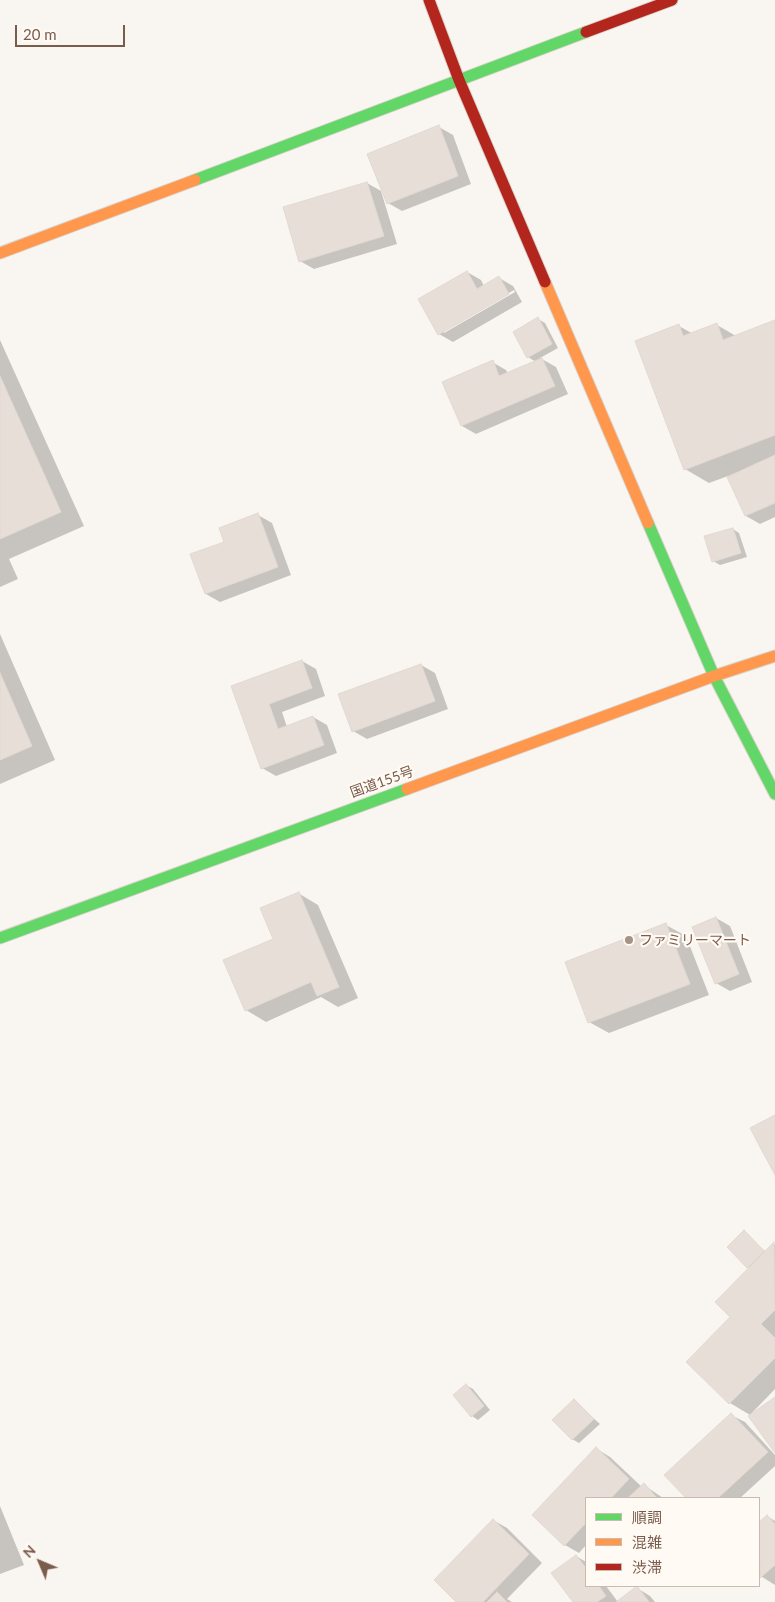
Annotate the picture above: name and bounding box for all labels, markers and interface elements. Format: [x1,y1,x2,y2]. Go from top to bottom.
scale bar [18,15,128,47]
text: 20 m [23,25,57,43]
street label: 国道155号 [348,763,416,801]
place label: ファミリーマート [639,932,751,948]
marker: ファミリーマート [623,934,635,946]
legend [585,1497,760,1587]
text: 順調 [632,1508,662,1526]
text: 混雑 [632,1533,662,1551]
north arrow [15,1537,65,1587]
text: N [19,1541,39,1561]
text: 渋滞 [632,1558,662,1576]

